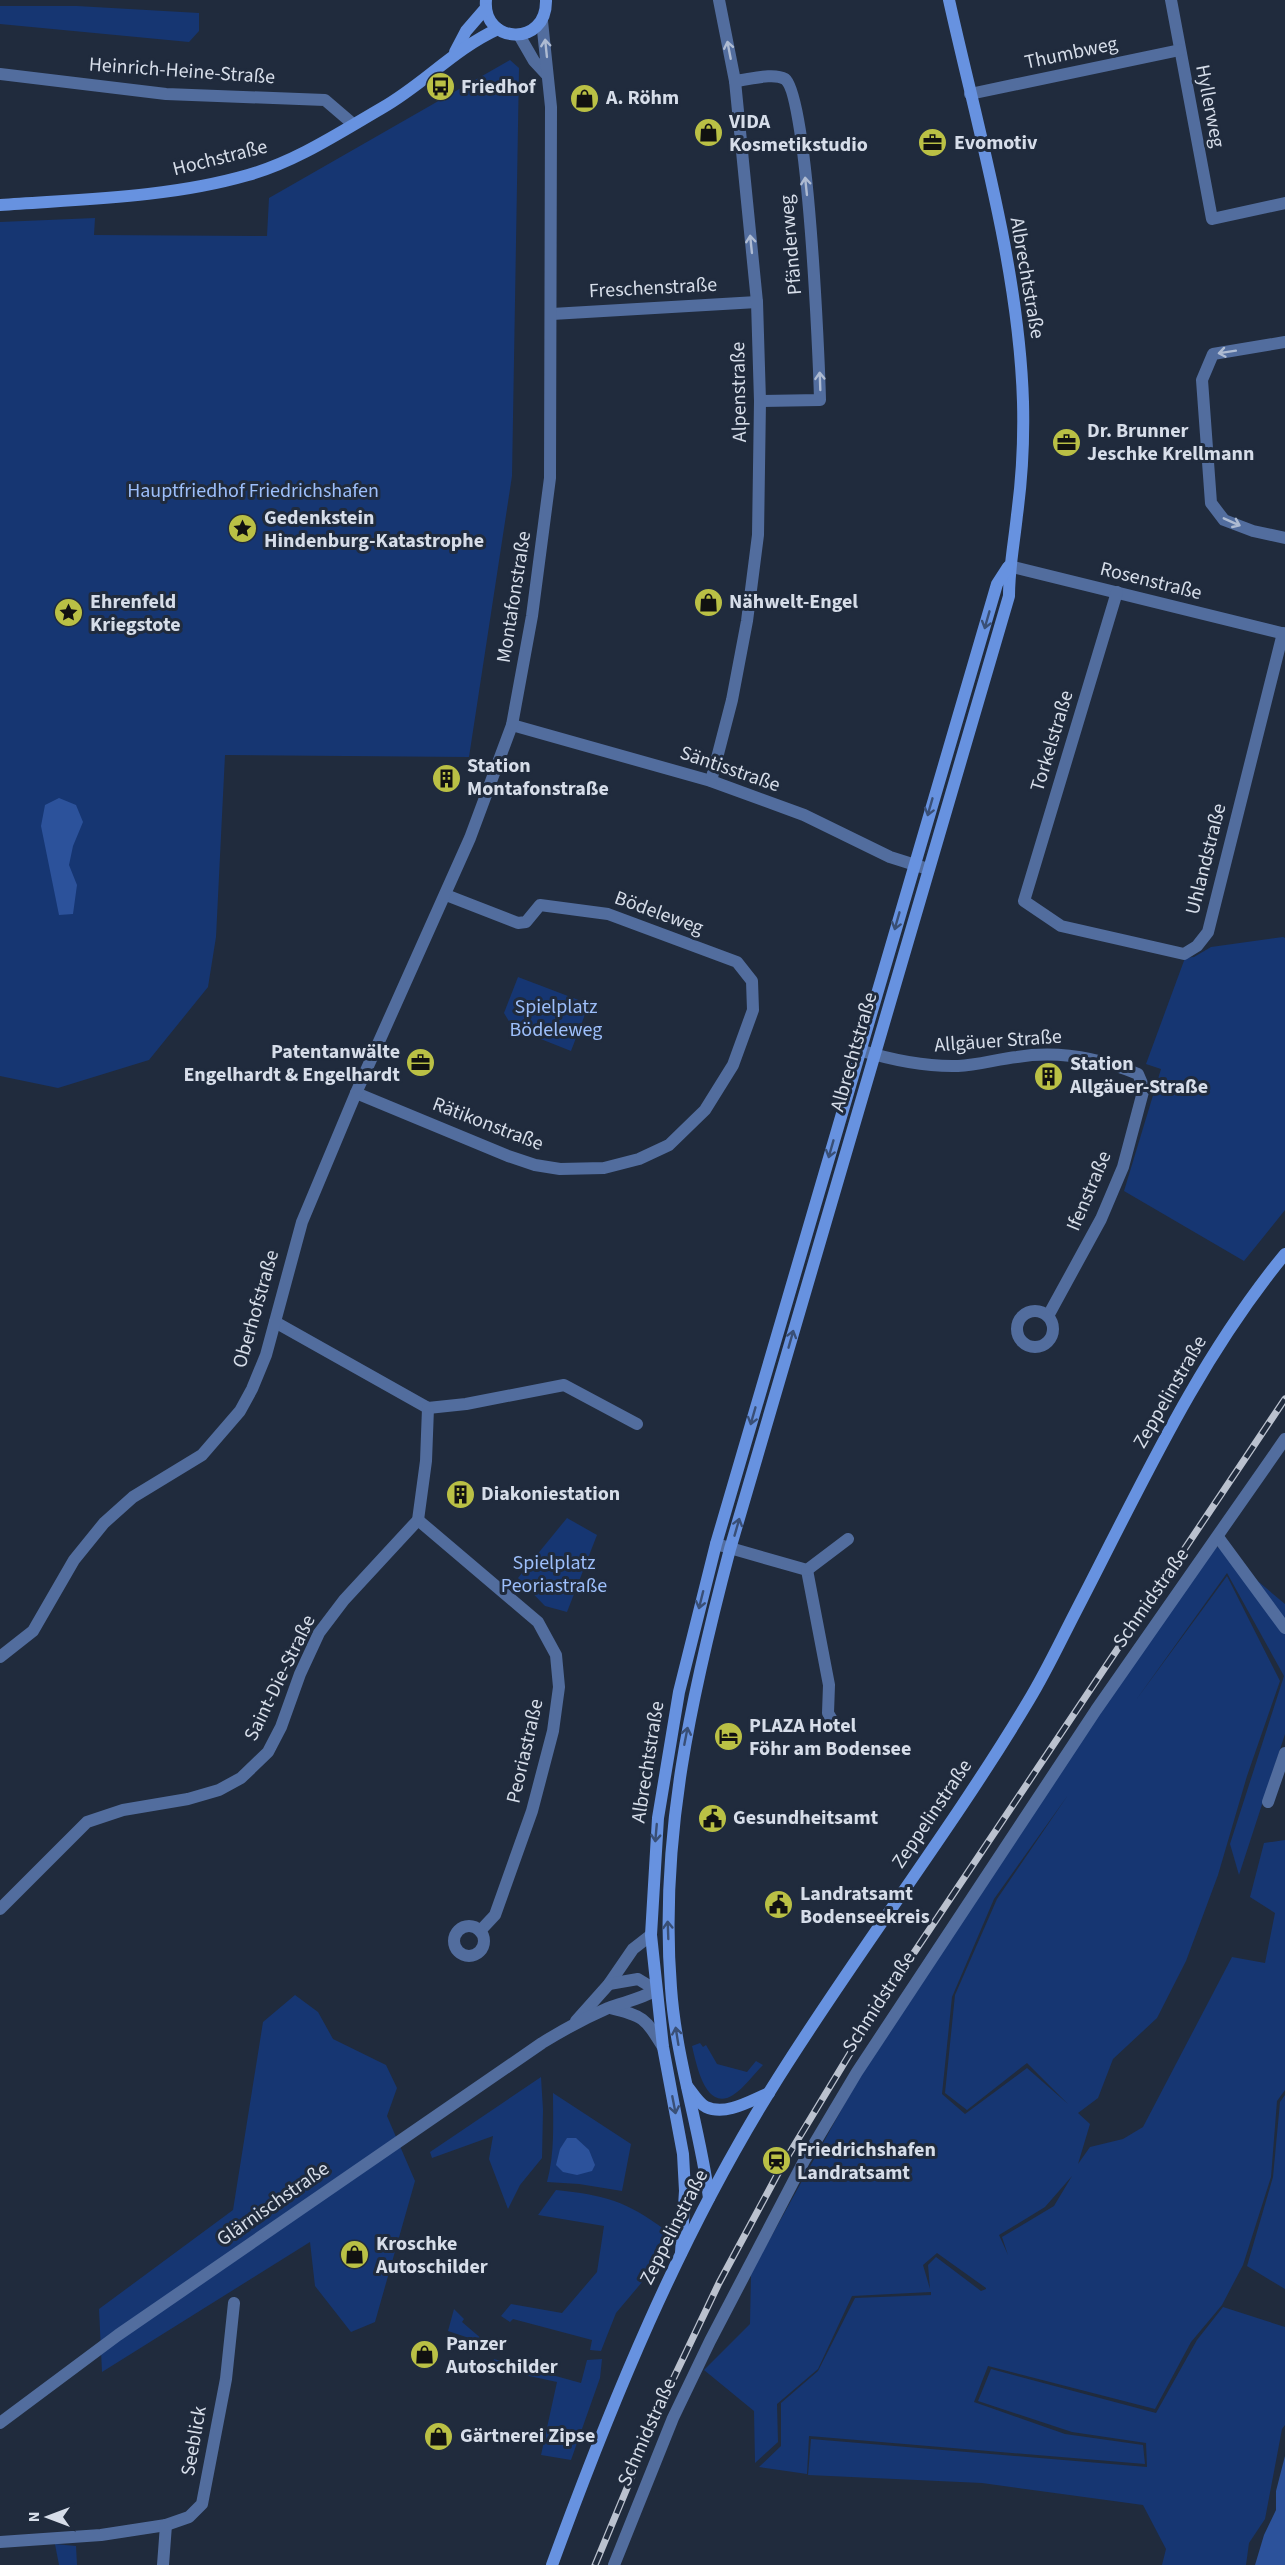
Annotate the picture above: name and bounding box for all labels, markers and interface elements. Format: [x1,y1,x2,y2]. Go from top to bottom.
street label: Thumbweg [1022,30,1120,76]
one-way arrow [540,39,551,58]
one-way arrow [723,41,734,60]
street label: Heinrich-Heine-Straße [88,51,276,91]
street label: Hyllerweg [1188,62,1232,150]
bus stop icon: Friedhof [424,71,456,103]
place label: Friedhof [461,73,537,101]
shop icon: A. Röhm [569,82,601,114]
place label: A. Röhm [605,84,679,112]
place label: VIDA Kosmetikstudio [728,108,868,159]
shop icon: VIDA Kosmetikstudio [692,117,724,149]
office icon: Evomotiv [917,127,949,159]
place label: Evomotiv [954,129,1038,157]
street label: Hochstraße [170,133,270,183]
one-way arrow [800,177,811,197]
street label: Pfänderweg [773,194,809,296]
street label: Albrechtstraße [1003,215,1051,341]
one-way arrow [745,234,756,254]
street label: Freschenstraße [588,271,718,305]
street label: Alpenstraße [724,341,754,443]
one-way arrow [1218,347,1238,358]
one-way arrow [814,371,825,391]
place label: Dr. Brunner Jeschke Krellmann [1087,417,1254,468]
office icon: Dr. Brunner Jeschke Krellmann [1050,427,1082,459]
park label: Hauptfriedhof Friedrichshafen [127,477,379,505]
place label: Gedenkstein Hindenburg-Katastrophe [264,504,484,555]
place icon: Gedenkstein Hindenburg-Katastrophe [227,513,259,545]
one-way arrow [1222,517,1240,528]
street label: Montafonstraße [490,529,538,665]
street label: Rosenstraße [1097,555,1205,607]
shop icon: Nähwelt-Engel [692,586,724,618]
place label: Ehrenfeld Kriegstote [90,588,181,639]
place label: Nähwelt-Engel [729,588,858,616]
place icon: Ehrenfeld Kriegstote [53,597,85,629]
one-way arrow [981,610,992,629]
street label: Torkelstraße [1023,687,1081,795]
street label: Säntisstraße [676,739,784,799]
place label: Station Montafonstraße [467,752,609,803]
building icon: Station Montafonstraße [430,762,462,794]
one-way arrow [924,797,935,816]
street label: Uhlandstraße [1179,800,1233,918]
street label: Bödeleweg [611,884,707,942]
one-way arrow [891,911,902,930]
street label: Albrechtstraße [824,989,884,1115]
park label: Spielplatz Bödeleweg [510,993,602,1044]
street label: Allgäuer Straße [933,1023,1063,1059]
place label: Patentanwälte Engelhardt & Engelhardt [183,1038,400,1089]
office icon: Patentanwälte Engelhardt & Engelhardt [405,1047,437,1079]
place label: Station Allgäuer-Straße [1069,1050,1208,1101]
building icon: Station Allgäuer-Straße [1033,1060,1065,1092]
street label: Rätikonstraße [428,1090,548,1158]
one-way arrow [825,1139,836,1158]
street label: Ifenstraße [1060,1147,1118,1235]
street label: Oberhofstraße [226,1247,286,1371]
one-way arrow [785,1330,797,1349]
street label: Zeppelinstraße [1126,1330,1214,1454]
one-way arrow [747,1407,758,1426]
building icon: Diakoniestation [444,1478,476,1510]
place label: Diakoniestation [481,1480,620,1508]
one-way arrow [732,1517,743,1536]
street label: Schmidstraße [1106,1542,1196,1654]
park label: Spielplatz Peoriastraße [501,1549,607,1600]
one-way arrow [694,1591,706,1610]
street label: Saint-Die-Straße [237,1610,323,1746]
street label: Peoriastraße [499,1696,551,1806]
street label: Albrechtstraße [625,1699,671,1825]
place label: PLAZA Hotel Föhr am Bodensee [749,1712,911,1763]
hotel icon: PLAZA Hotel Föhr am Bodensee [712,1721,744,1753]
one-way arrow [681,1727,692,1747]
street label: Zeppelinstraße [885,1754,979,1874]
public building icon: Gesundheitsamt [696,1802,728,1834]
place label: Gesundheitsamt [733,1804,879,1832]
one-way arrow [651,1823,662,1842]
place label: Landratsamt Bodenseekreis [800,1880,930,1931]
public building icon: Landratsamt Bodenseekreis [763,1889,795,1921]
one-way arrow [663,1921,674,1941]
street label: Schmidstraße [836,1946,922,2058]
one-way arrow [672,2027,683,2047]
one-way arrow [669,2095,680,2114]
place label: Friedrichshafen Landratsamt [797,2136,936,2187]
station icon: Friedrichshafen Landratsamt [760,2145,792,2177]
street label: Glärnischstraße [211,2155,335,2253]
street label: Zeppelinstraße [633,2164,715,2290]
place label: Kroschke Autoschilder [375,2230,488,2281]
shop icon: Kroschke Autoschilder [339,2239,371,2271]
place label: Panzer Autoschilder [445,2330,558,2381]
shop icon: Panzer Autoschilder [409,2339,441,2371]
street label: Schmidstraße [611,2373,683,2491]
street label: Seeblick [174,2404,214,2478]
shop icon: Gärtnerei Zipse [423,2420,455,2452]
place label: Gärtnerei Zipse [460,2422,595,2450]
north arrow [18,2487,78,2547]
text: N [23,2512,45,2522]

